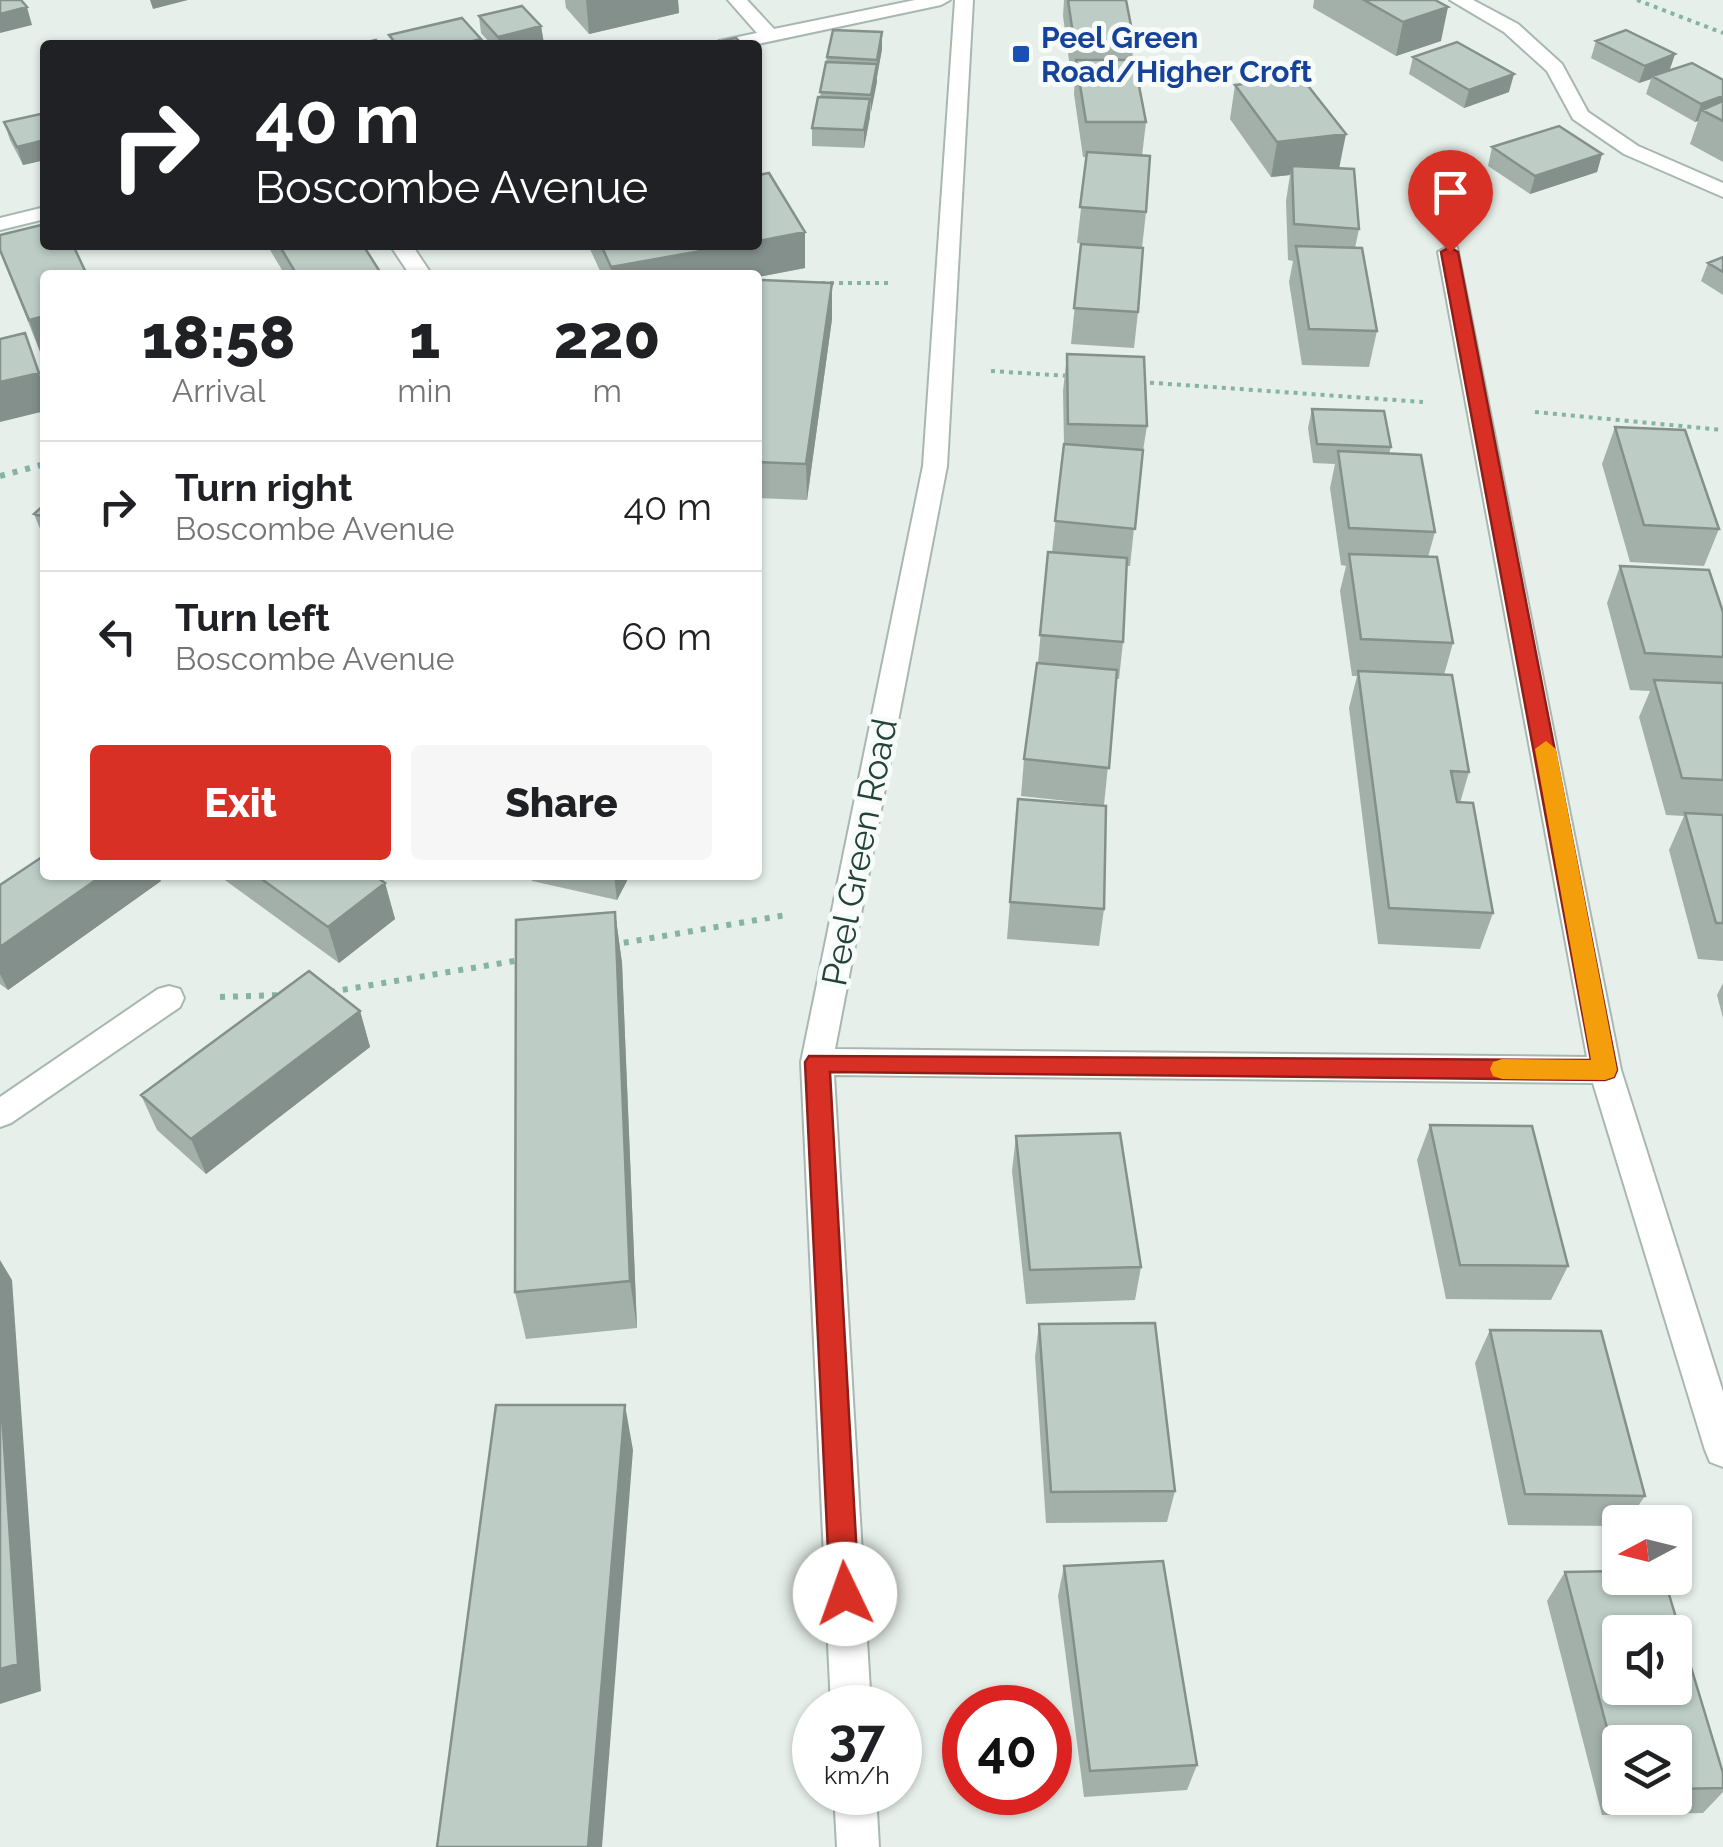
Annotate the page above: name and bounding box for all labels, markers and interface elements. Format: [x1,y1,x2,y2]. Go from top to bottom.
place label: Peel Green Road/Higher Croft [1041,20,1312,89]
marker: Peel Green Road/Higher Croft [1010,43,1032,65]
text: 40 m [255,77,420,159]
icon: right [90,80,220,210]
pin [1408,150,1493,253]
text: Boscombe Avenue [255,161,648,214]
icon: arrive [1423,165,1478,220]
text: 18:58 [142,302,296,372]
text: 1 [409,302,440,372]
text: 220 [554,302,660,372]
text: Arrival [172,372,266,409]
text: min [397,372,452,409]
text: m [592,372,622,409]
text: Turn right [175,465,352,510]
icon: right [90,479,145,534]
text: 40 m [623,484,712,529]
text: Boscombe Avenue [175,510,455,547]
text: Turn left [175,595,330,640]
icon: left [90,609,145,664]
text: 60 m [621,614,712,659]
text: Boscombe Avenue [175,640,455,677]
street label: Peel Green Road [813,715,905,989]
button: Exit [90,745,391,860]
button: Share [411,745,712,860]
north arrow [1602,1505,1692,1595]
map controls [1602,1505,1692,1815]
position arrow [793,1542,897,1646]
button: sound [1602,1615,1692,1705]
speed limit sign: 40 [942,1685,1072,1815]
text: 37 [829,1708,885,1767]
button: layers [1602,1725,1692,1815]
text: km/h [824,1760,890,1790]

